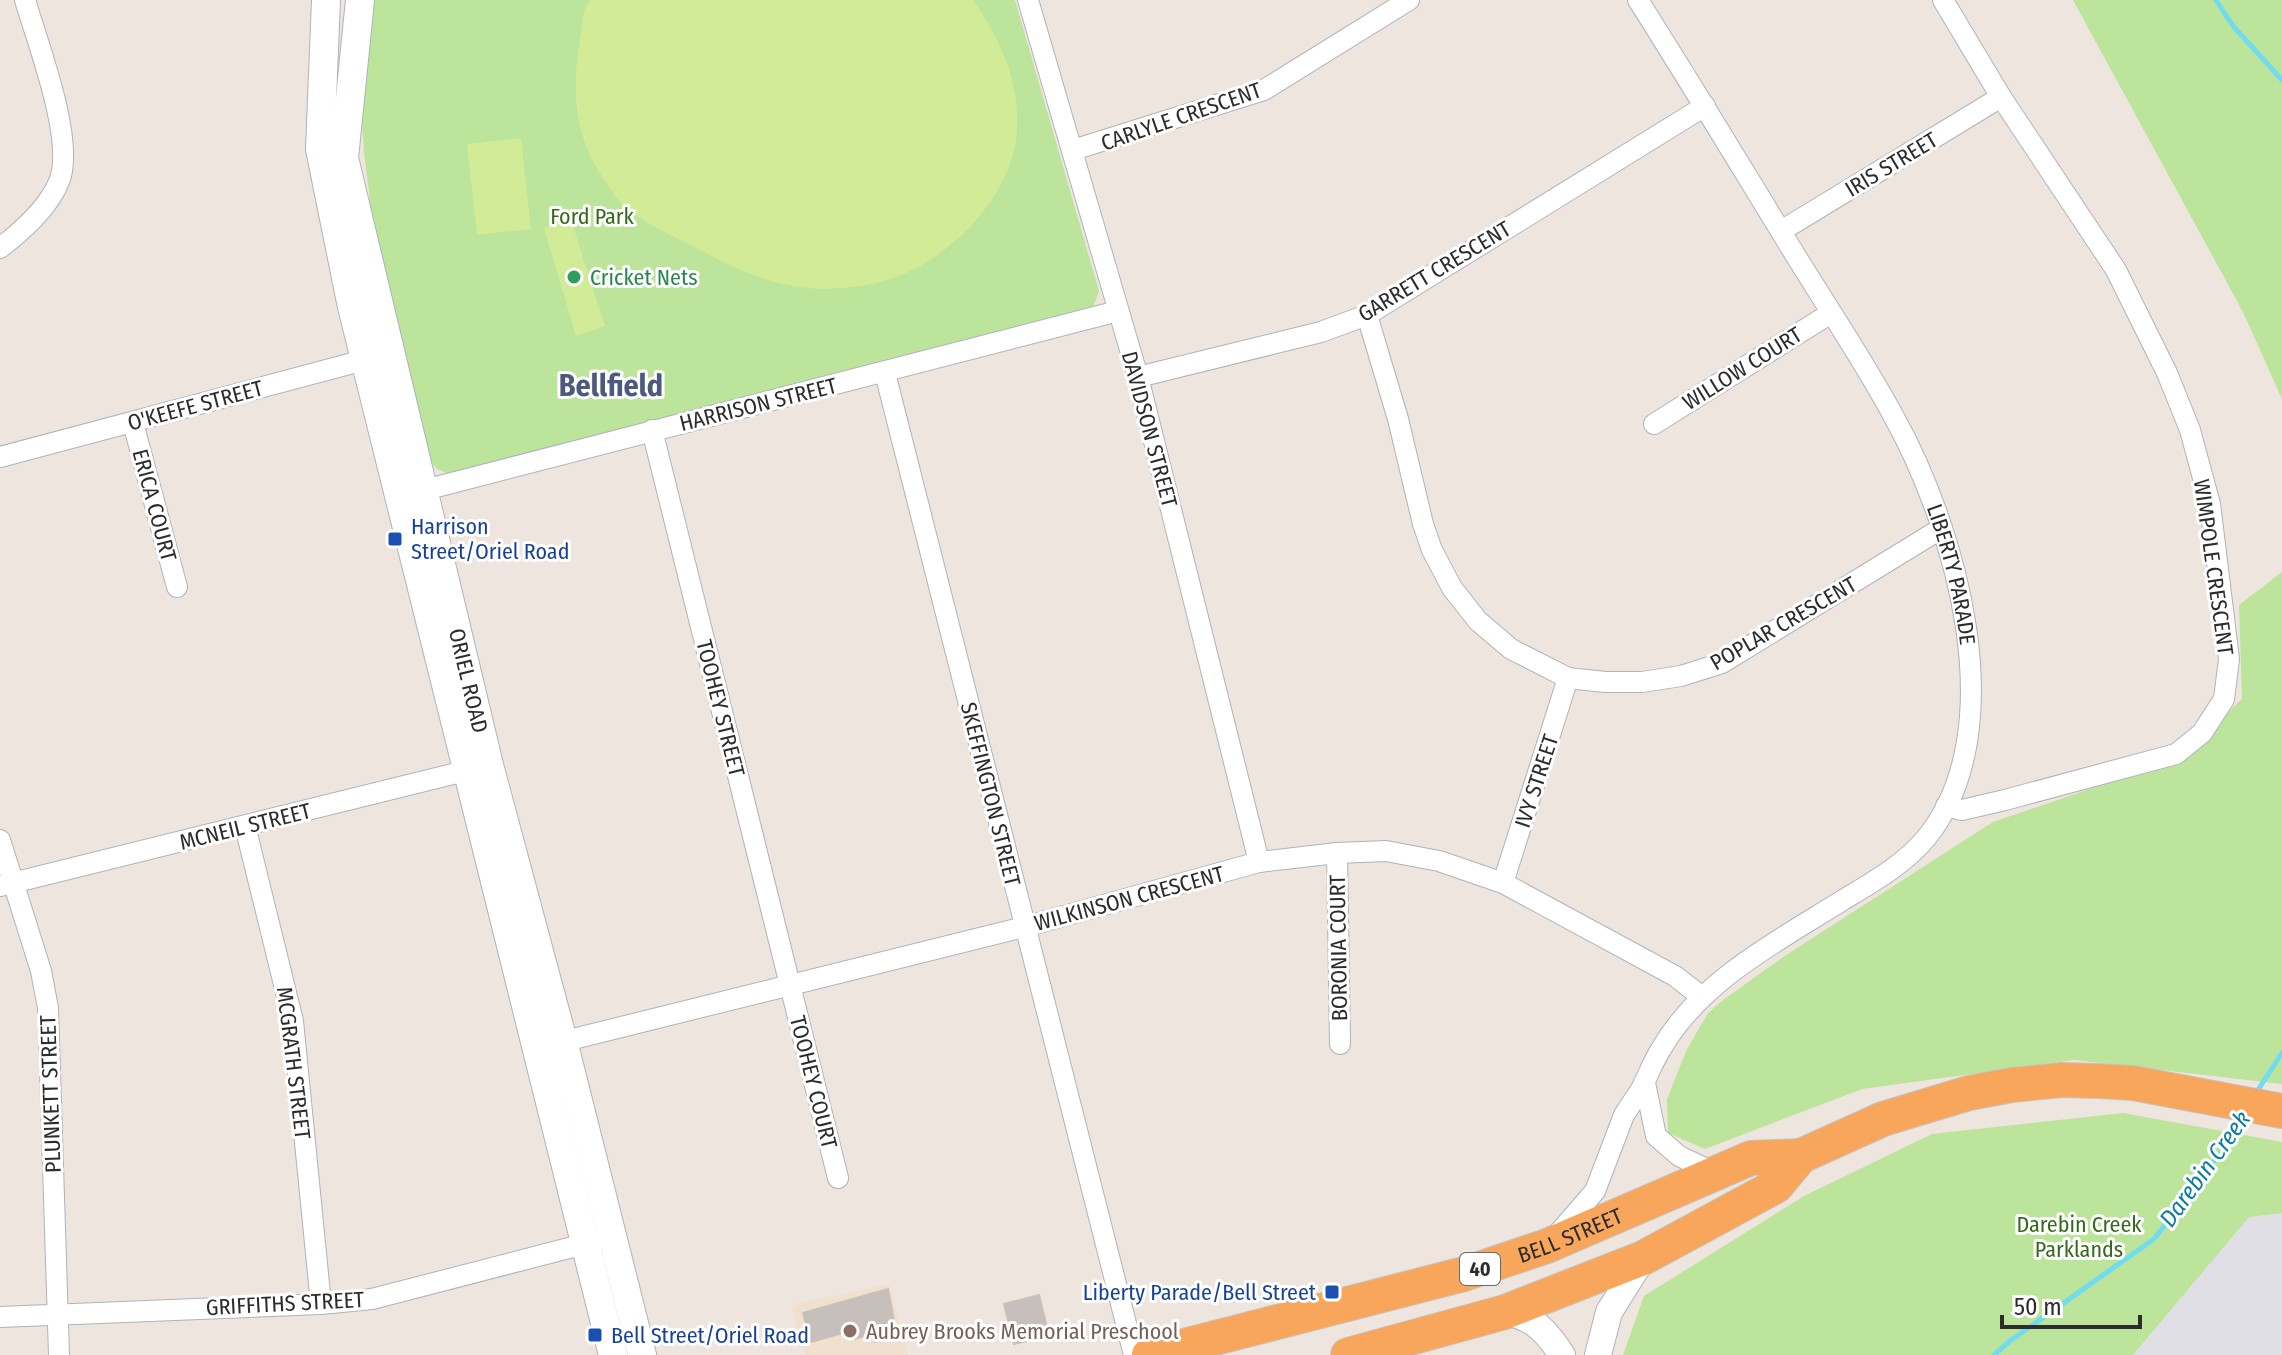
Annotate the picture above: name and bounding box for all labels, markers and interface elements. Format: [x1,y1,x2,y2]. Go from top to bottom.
street label: CARLYLE CRESCENT [1097,76,1266,157]
street label: IRIS STREET [1840,126,1943,203]
park label: Ford Park [550,203,635,230]
street label: GARRETT CRESCENT [1353,215,1516,328]
place label: Cricket Nets [590,264,698,291]
marker: Cricket Nets [565,268,583,286]
street label: WILLOW COURT [1678,321,1808,416]
street label: DAVIDSON STREET [1116,348,1184,511]
district label: Bellfield [559,368,663,404]
street label: HARRISON STREET [677,372,840,437]
street label: O'KEEFE STREET [124,374,267,437]
street label: ERICA COURT [127,446,183,565]
street label: WIMPOLE CRESCENT [2188,477,2239,658]
street label: LIBERTY PARADE [1921,500,1981,646]
place label: Harrison Street/Oriel Road [411,513,569,565]
marker: Harrison Street/Oriel Road [386,530,404,548]
street label: POPLAR CRESCENT [1705,570,1862,676]
street label: ORIEL ROAD [443,626,494,736]
street label: TOOHEY STREET [690,637,751,780]
street label: SKEFFINGTON STREET [955,699,1027,890]
street label: IVY STREET [1509,730,1564,831]
street label: MCNEIL STREET [177,797,314,856]
street label: WILKINSON CRESCENT [1031,860,1228,937]
street label: BORONIA COURT [1324,874,1353,1021]
street label: MCGRATH STREET [271,985,316,1142]
street label: TOOHEY COURT [784,1013,843,1152]
street label: PLUNKETT STREET [34,1014,67,1173]
water label: Darebin Creek [2154,1106,2256,1232]
street label: BELL STREET [1514,1202,1627,1269]
park label: Darebin Creek Parklands [2016,1211,2142,1263]
road number: 40 [1460,1253,1500,1285]
place label: Liberty Parade/Bell Street [1083,1279,1317,1306]
scale bar [2002,1279,2140,1329]
marker: Liberty Parade/Bell Street [1323,1283,1341,1301]
street label: GRIFFITHS STREET [205,1286,366,1321]
text: 50 m [2014,1293,2062,1321]
place label: Aubrey Brooks Memorial Preschool [866,1318,1179,1345]
place label: Bell Street/Oriel Road [611,1322,809,1349]
marker: Aubrey Brooks Memorial Preschool [841,1322,859,1340]
marker: Bell Street/Oriel Road [586,1326,604,1344]

